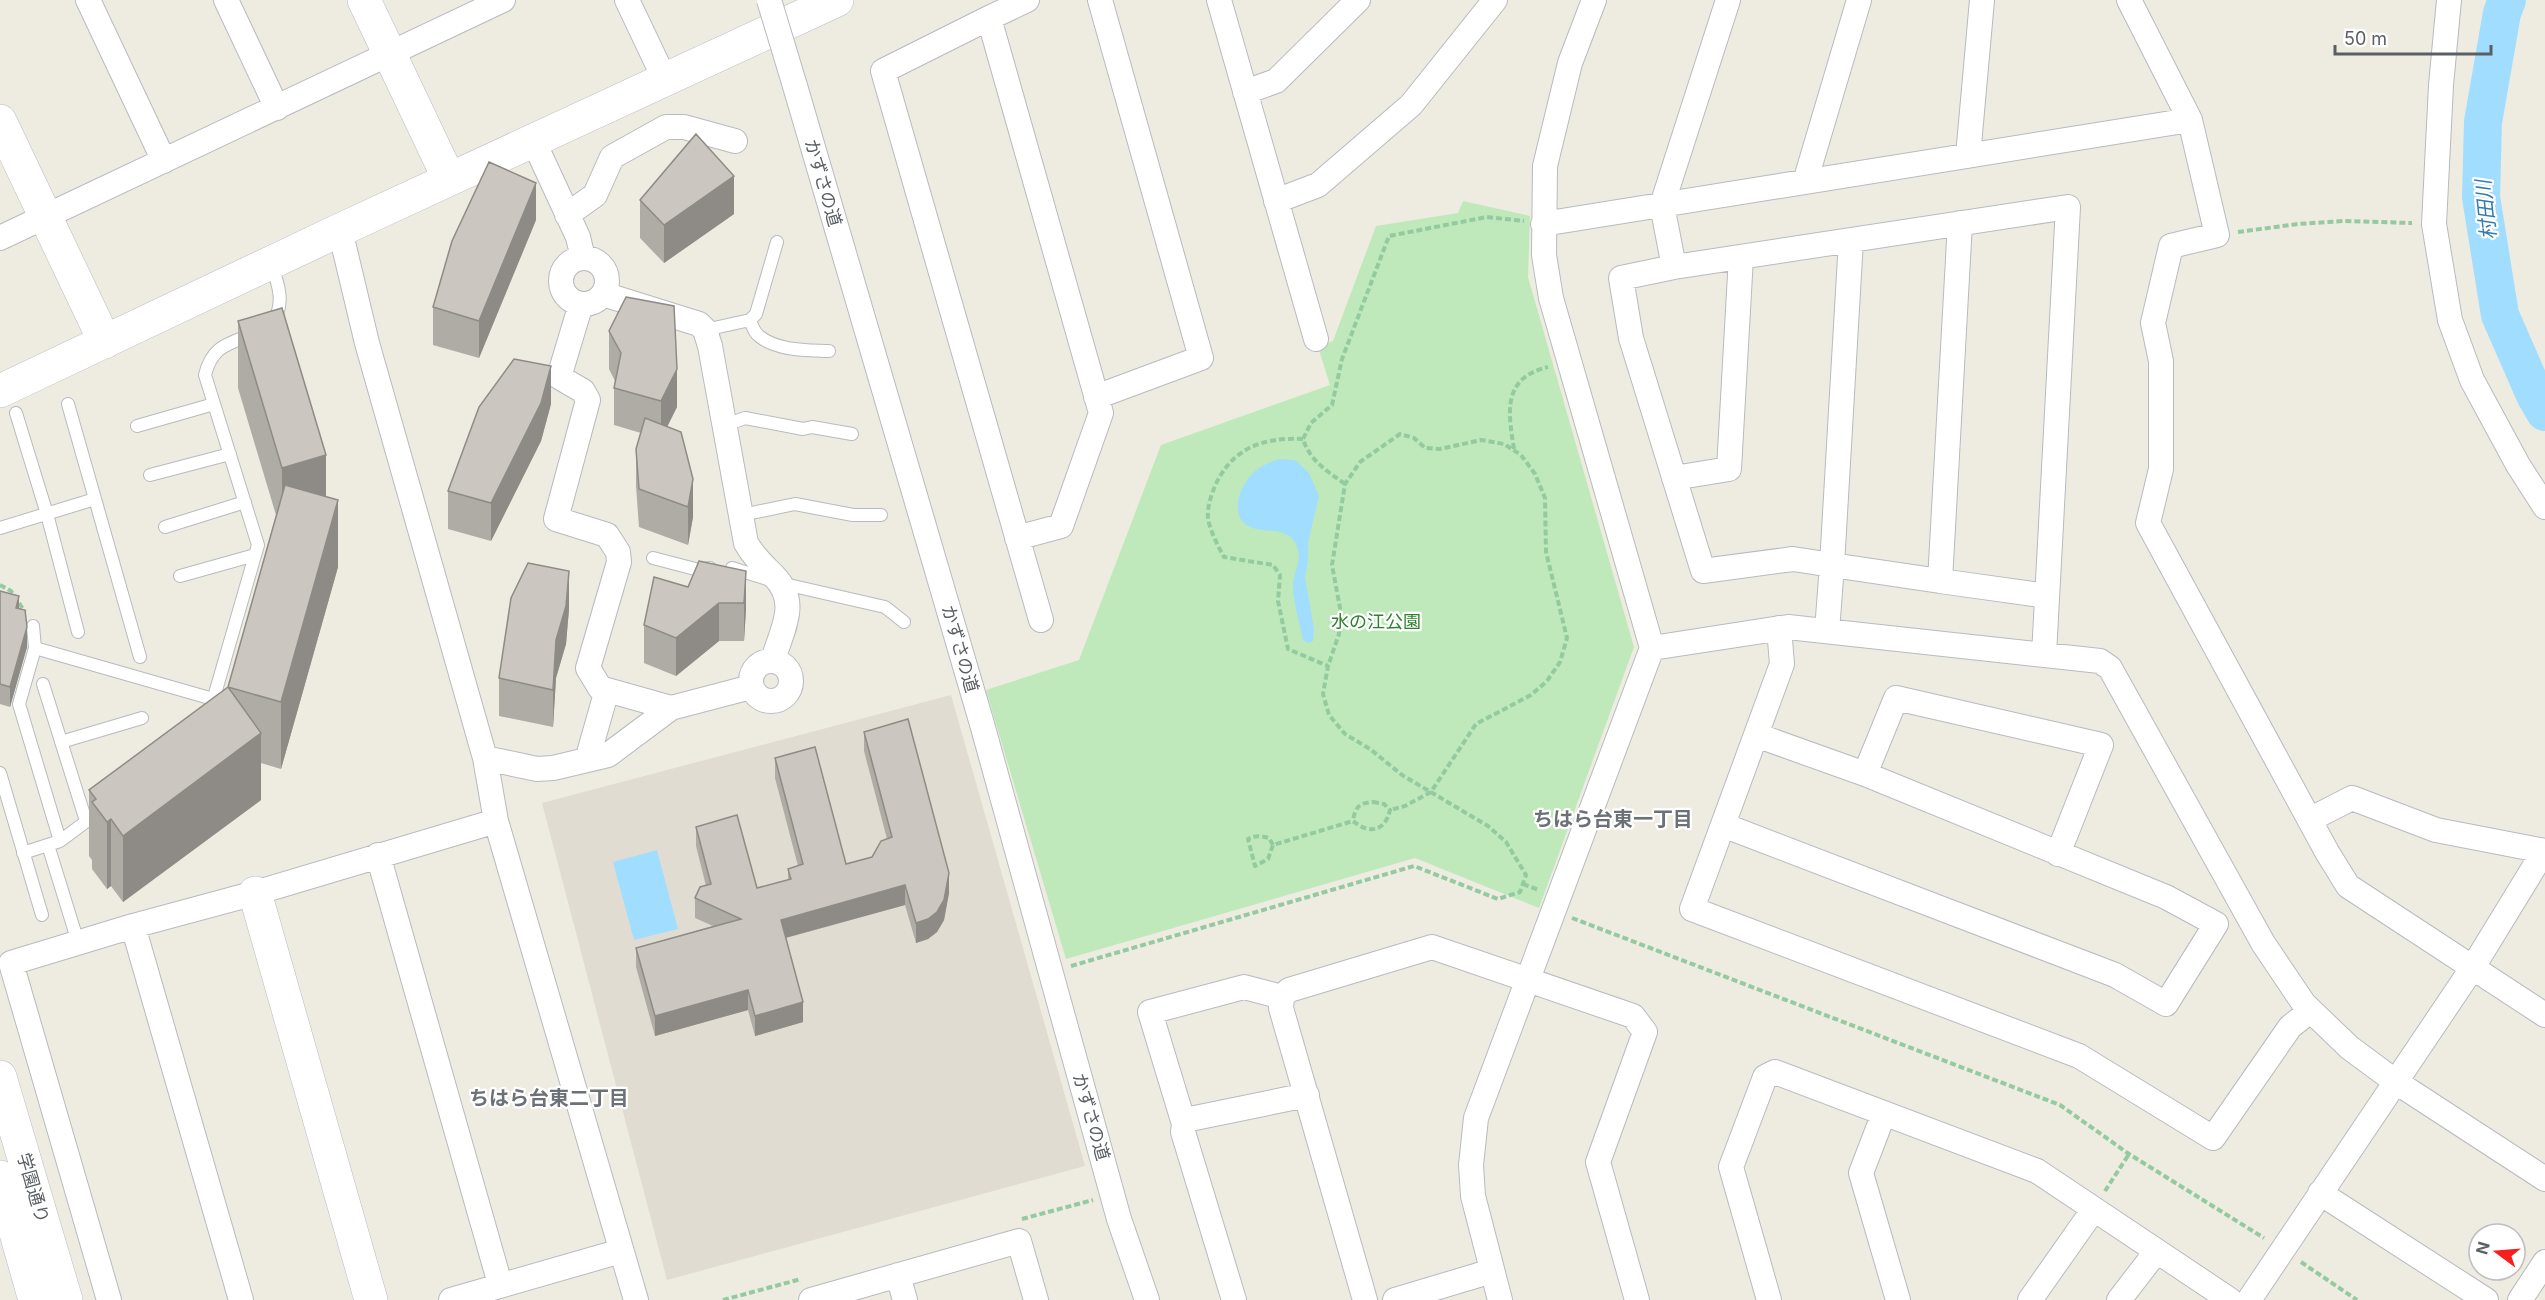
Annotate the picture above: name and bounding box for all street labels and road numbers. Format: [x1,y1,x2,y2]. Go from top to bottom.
street label: かずさの道 [801,137,846,229]
street label: かずさの道 [938,603,983,695]
street label: かずさの道 [1069,1071,1114,1163]
street label: 学園通り [13,1150,53,1225]

